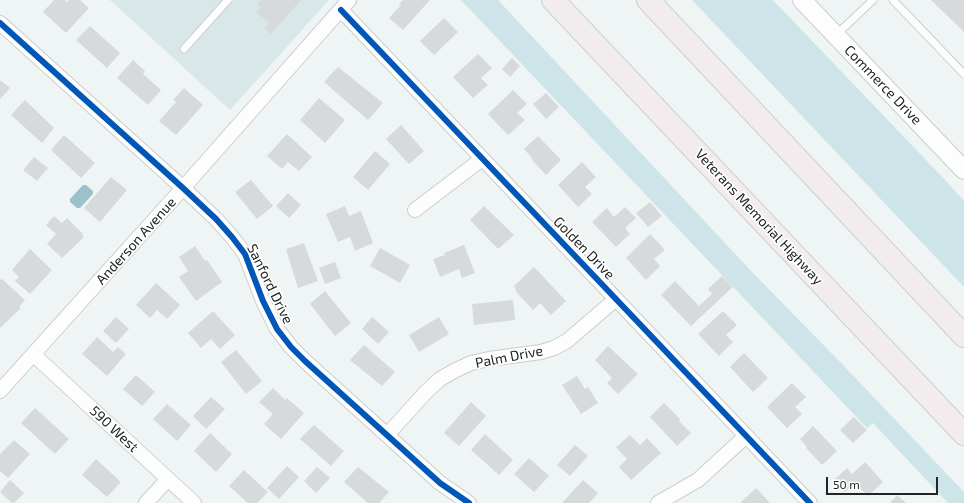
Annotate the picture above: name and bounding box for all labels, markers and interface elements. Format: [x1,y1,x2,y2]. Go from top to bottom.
street label: Commerce Drive [841,42,925,128]
street label: Veterans Memorial Highway [692,146,826,288]
street label: Anderson Avenue [93,194,179,288]
street label: Golden Drive [550,213,618,283]
street label: Sanford Drive [243,241,297,327]
street label: Palm Drive [474,342,544,372]
street label: 590 West [86,402,142,456]
scale bar [828,469,940,495]
text: 50 m [833,477,860,491]

